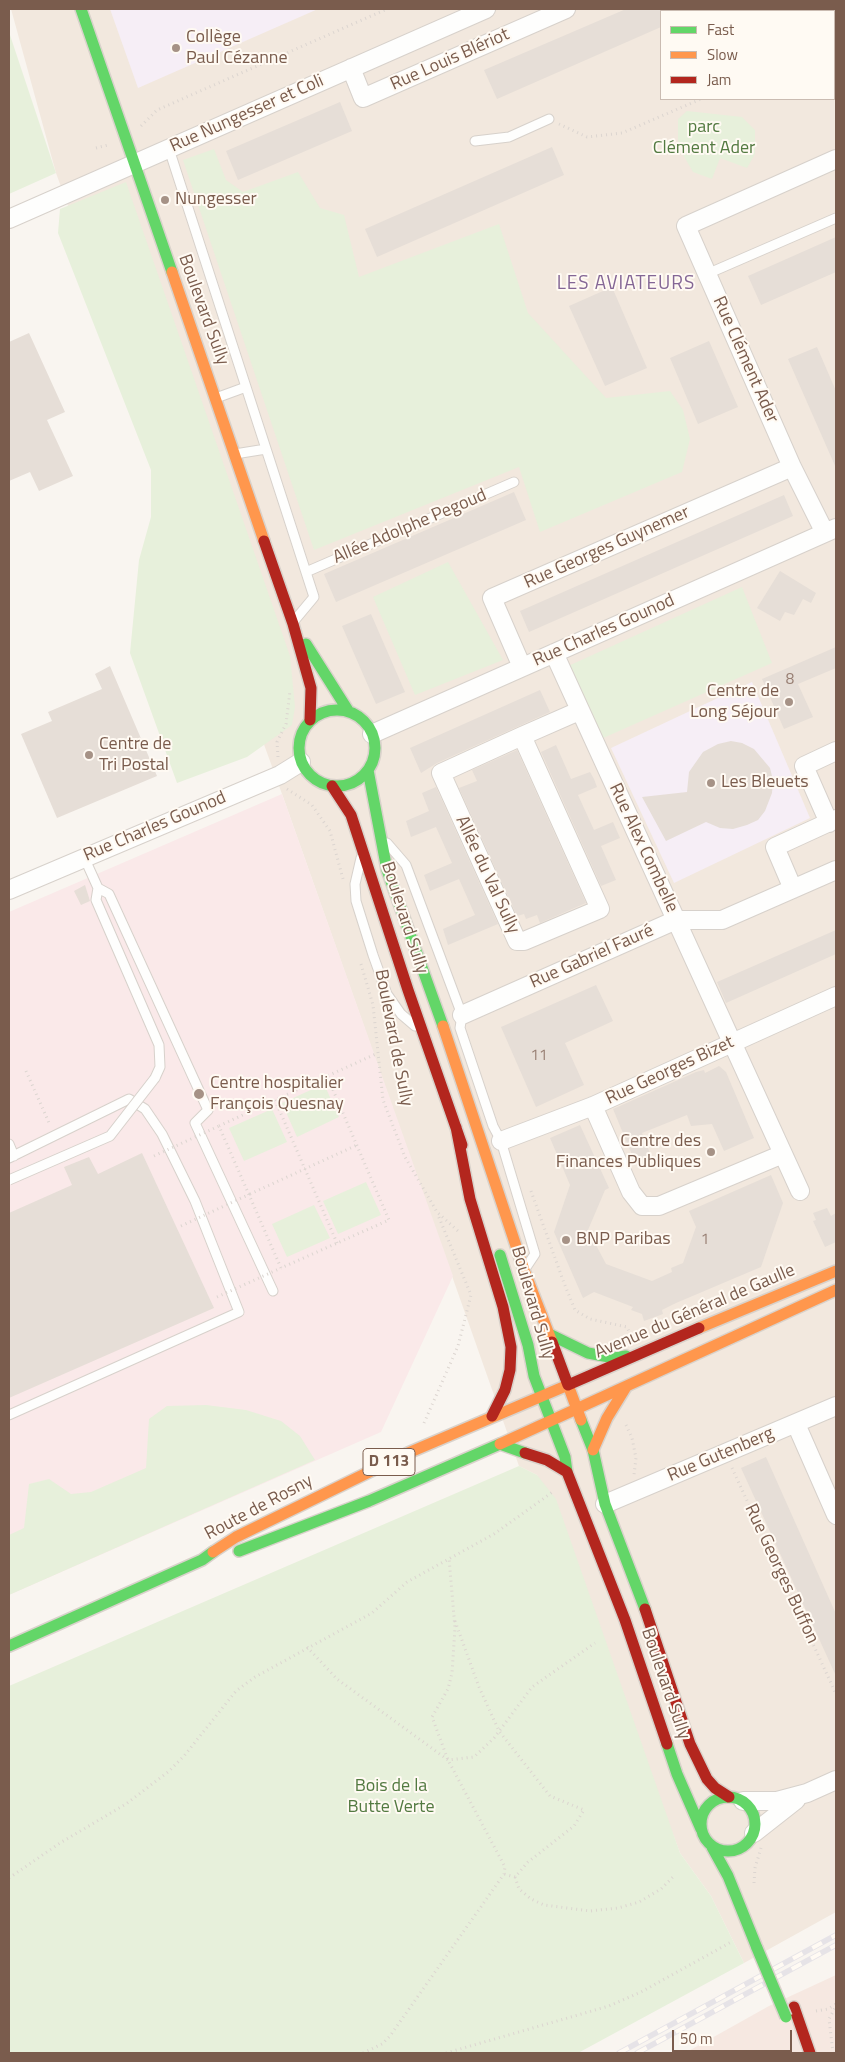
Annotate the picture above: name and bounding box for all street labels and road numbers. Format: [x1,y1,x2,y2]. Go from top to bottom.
street label: Rue Louis Blériot [387,24,513,96]
street label: Rue Nungesser et Coli [167,70,327,158]
street label: Boulevard Sully [173,252,233,368]
street label: Rue Clément Ader [707,293,783,427]
street label: Allée Adolphe Pegoud [330,485,490,569]
street label: Rue Georges Guynemer [521,502,693,594]
street label: Rue Charles Gounod [530,590,678,672]
street label: Rue Alex Combelle [604,780,682,916]
street label: Rue Charles Gounod [80,787,230,867]
street label: Allée du Val Sully [450,813,524,937]
street label: Boulevard Sully [376,859,432,977]
street label: Rue Gabriel Fauré [527,920,657,994]
street label: Boulevard de Sully [369,968,417,1108]
street label: Rue Georges Bizet [603,1032,737,1110]
street label: Boulevard Sully [506,1244,558,1362]
street label: Avenue du Général de Gaulle [592,1260,798,1364]
street label: Rue Gutenberg [665,1423,777,1487]
road number: D 113 [363,1448,415,1475]
street label: Route de Rosny [201,1471,317,1545]
street label: Rue Georges Buffon [739,1501,823,1647]
street label: Boulevard Sully [636,1625,694,1743]

